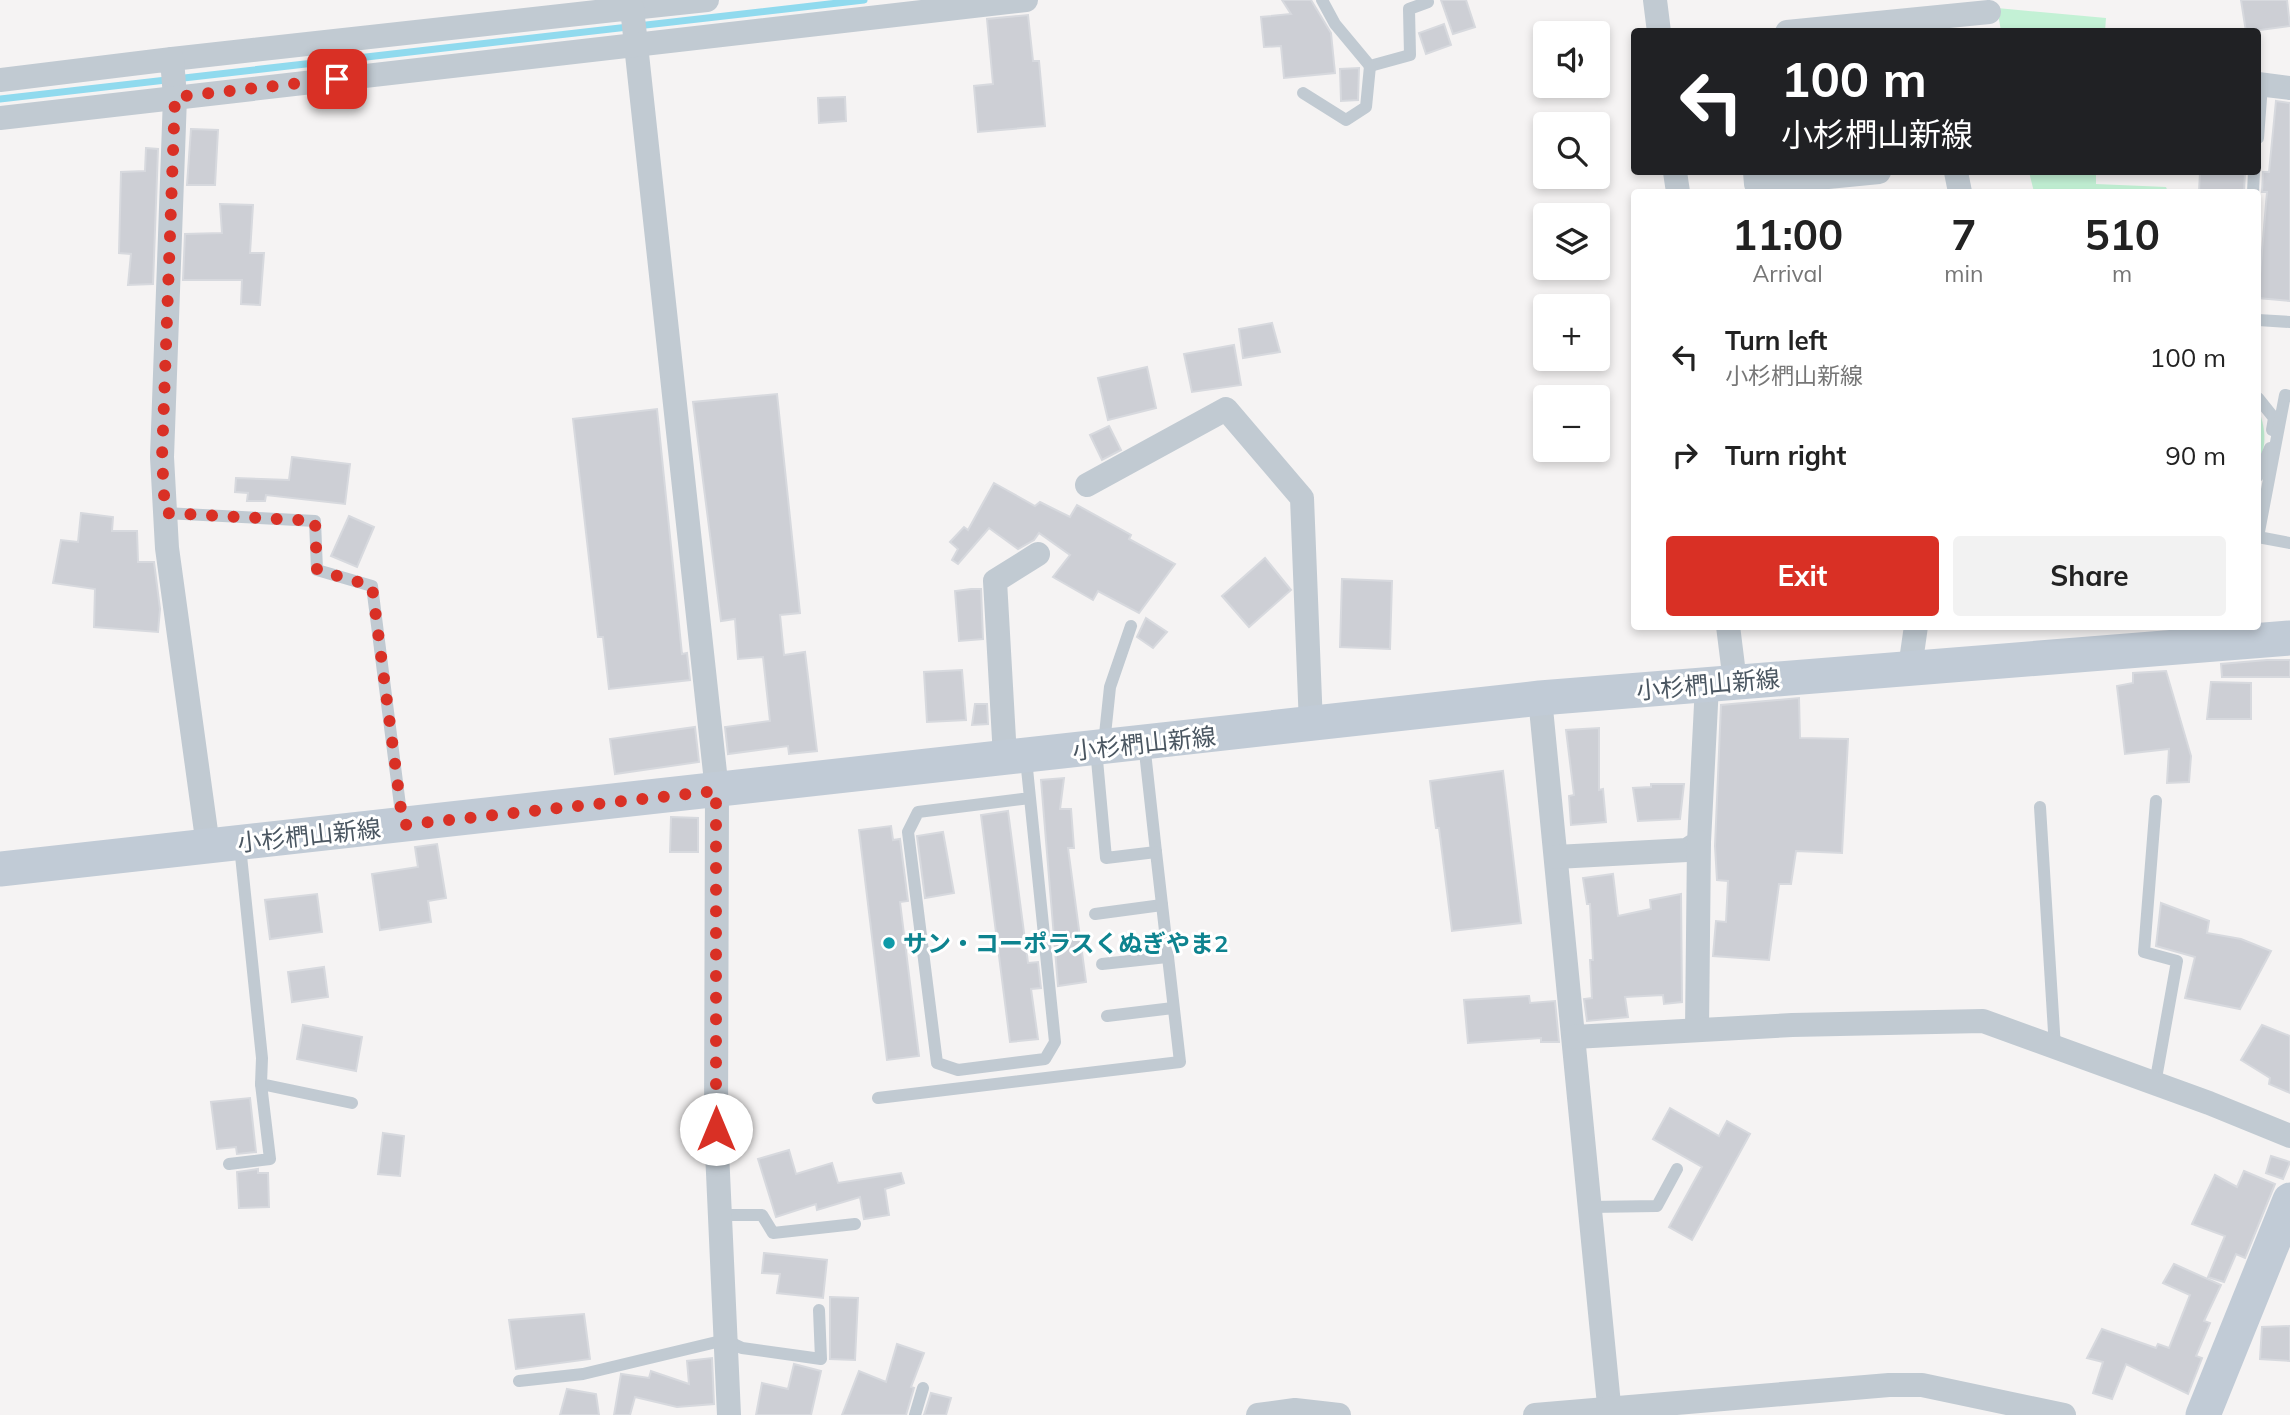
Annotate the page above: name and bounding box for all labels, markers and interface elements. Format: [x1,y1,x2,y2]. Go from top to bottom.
map controls [1533,21,1610,462]
button: sound [1533,21,1610,98]
text: 100 m [1781,48,1927,109]
pin [307,49,367,109]
icon: left [1666,56,1757,147]
icon: arrive [318,60,356,98]
button: search [1533,112,1610,189]
text: 小杉椚山新線 [1781,114,1973,154]
button: layers [1533,203,1610,280]
text: 11:00 [1732,208,1843,261]
text: 7 [1951,208,1976,261]
text: 510 [2084,208,2160,261]
text: Arrival [1752,259,1823,288]
text: min [1944,259,1983,288]
text: m [2112,259,2132,288]
button: + [1533,294,1610,371]
text: Turn left [1725,324,1827,357]
icon: left [1666,338,1704,376]
text: 100 m [2150,341,2226,374]
text: 小杉椚山新線 [1725,361,1863,390]
button: − [1533,385,1610,462]
icon: right [1666,436,1704,474]
text: Turn right [1725,439,1846,472]
text: 90 m [2165,439,2226,472]
button: Exit [1666,536,1939,616]
button: Share [1953,536,2226,616]
street label: 小杉椚山新線 [1635,663,1781,705]
street label: 小杉椚山新線 [1071,721,1217,765]
street label: 小杉椚山新線 [236,813,382,857]
place label: サン・コーポラスくぬぎやま2 [903,928,1228,958]
marker: サン・コーポラスくぬぎやま2 [881,935,897,951]
position arrow [679,1092,753,1166]

